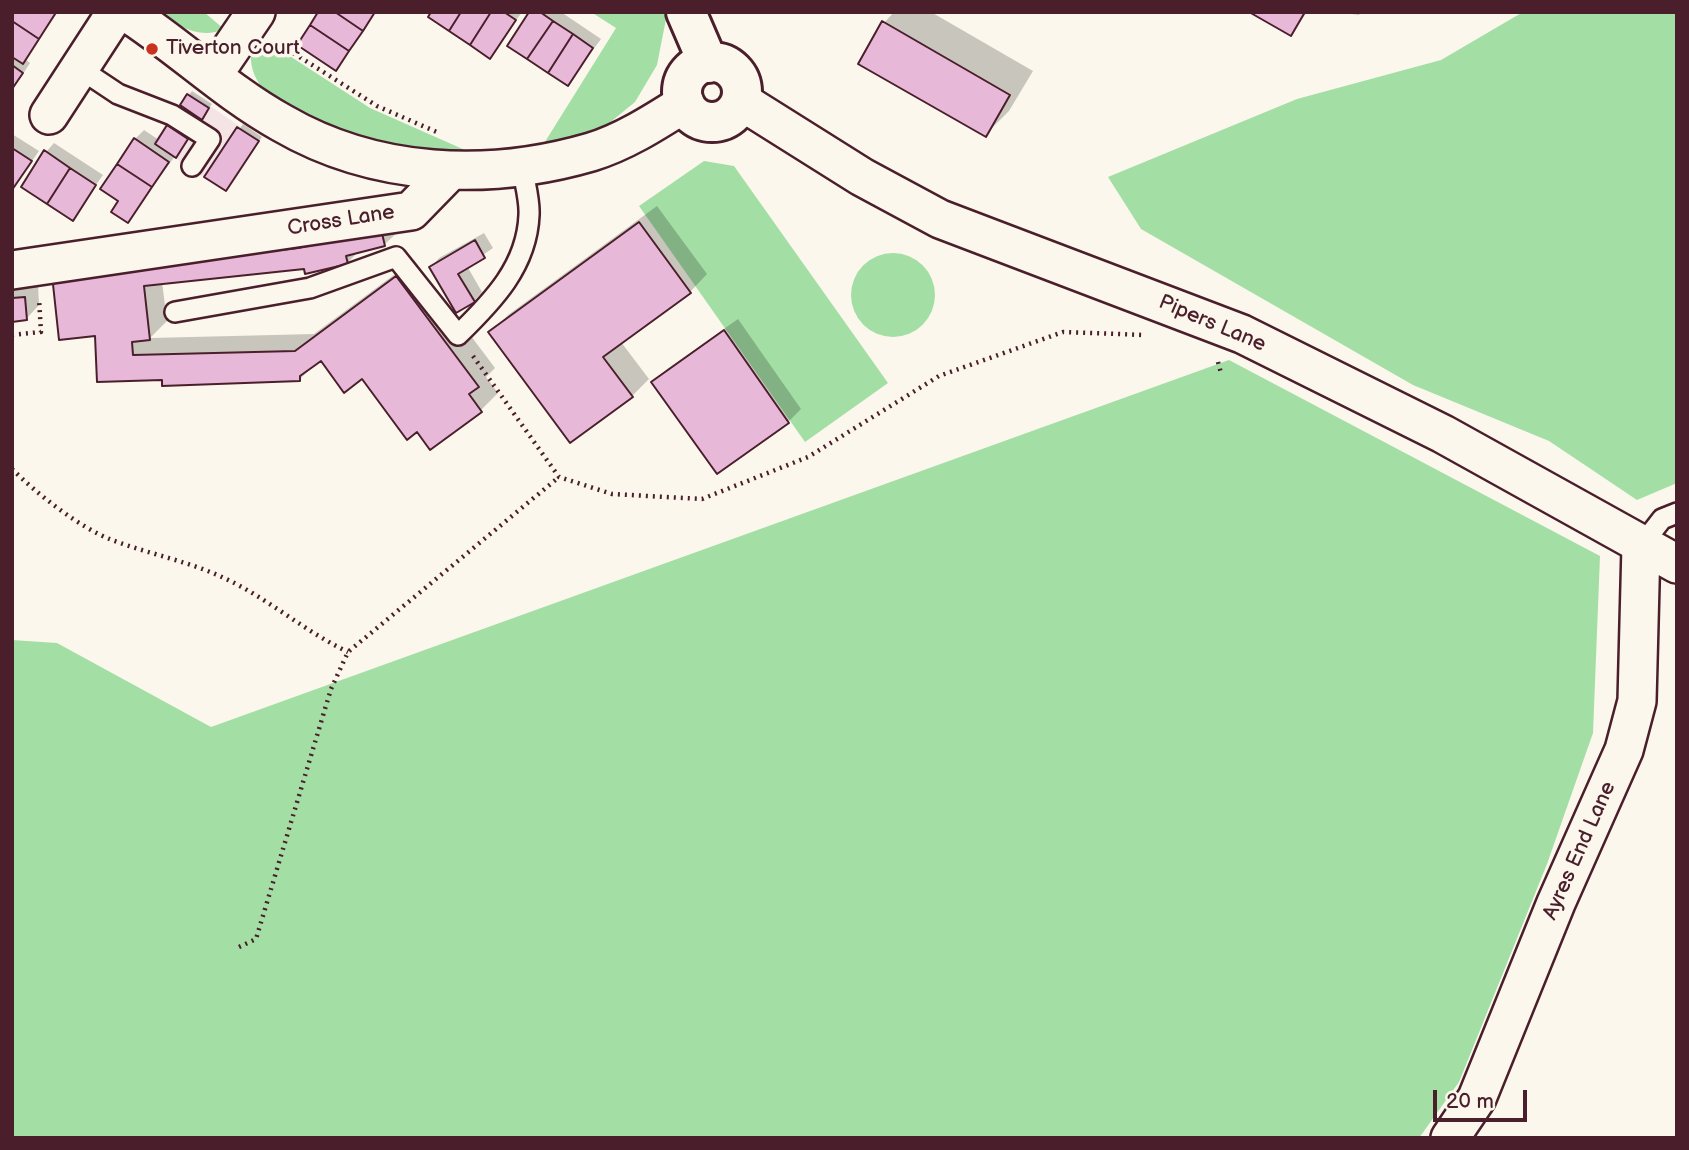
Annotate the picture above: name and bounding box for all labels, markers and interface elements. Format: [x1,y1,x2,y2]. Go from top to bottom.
place label: Tiverton Court [166,36,300,62]
marker: Tiverton Court [144,41,160,57]
street label: Cross Lane [286,200,396,242]
street label: Pipers Lane [1155,290,1269,358]
street label: Ayres End Lane [1538,778,1622,924]
scale bar [1437,1076,1532,1120]
text: 20 m [1446,1089,1494,1114]

